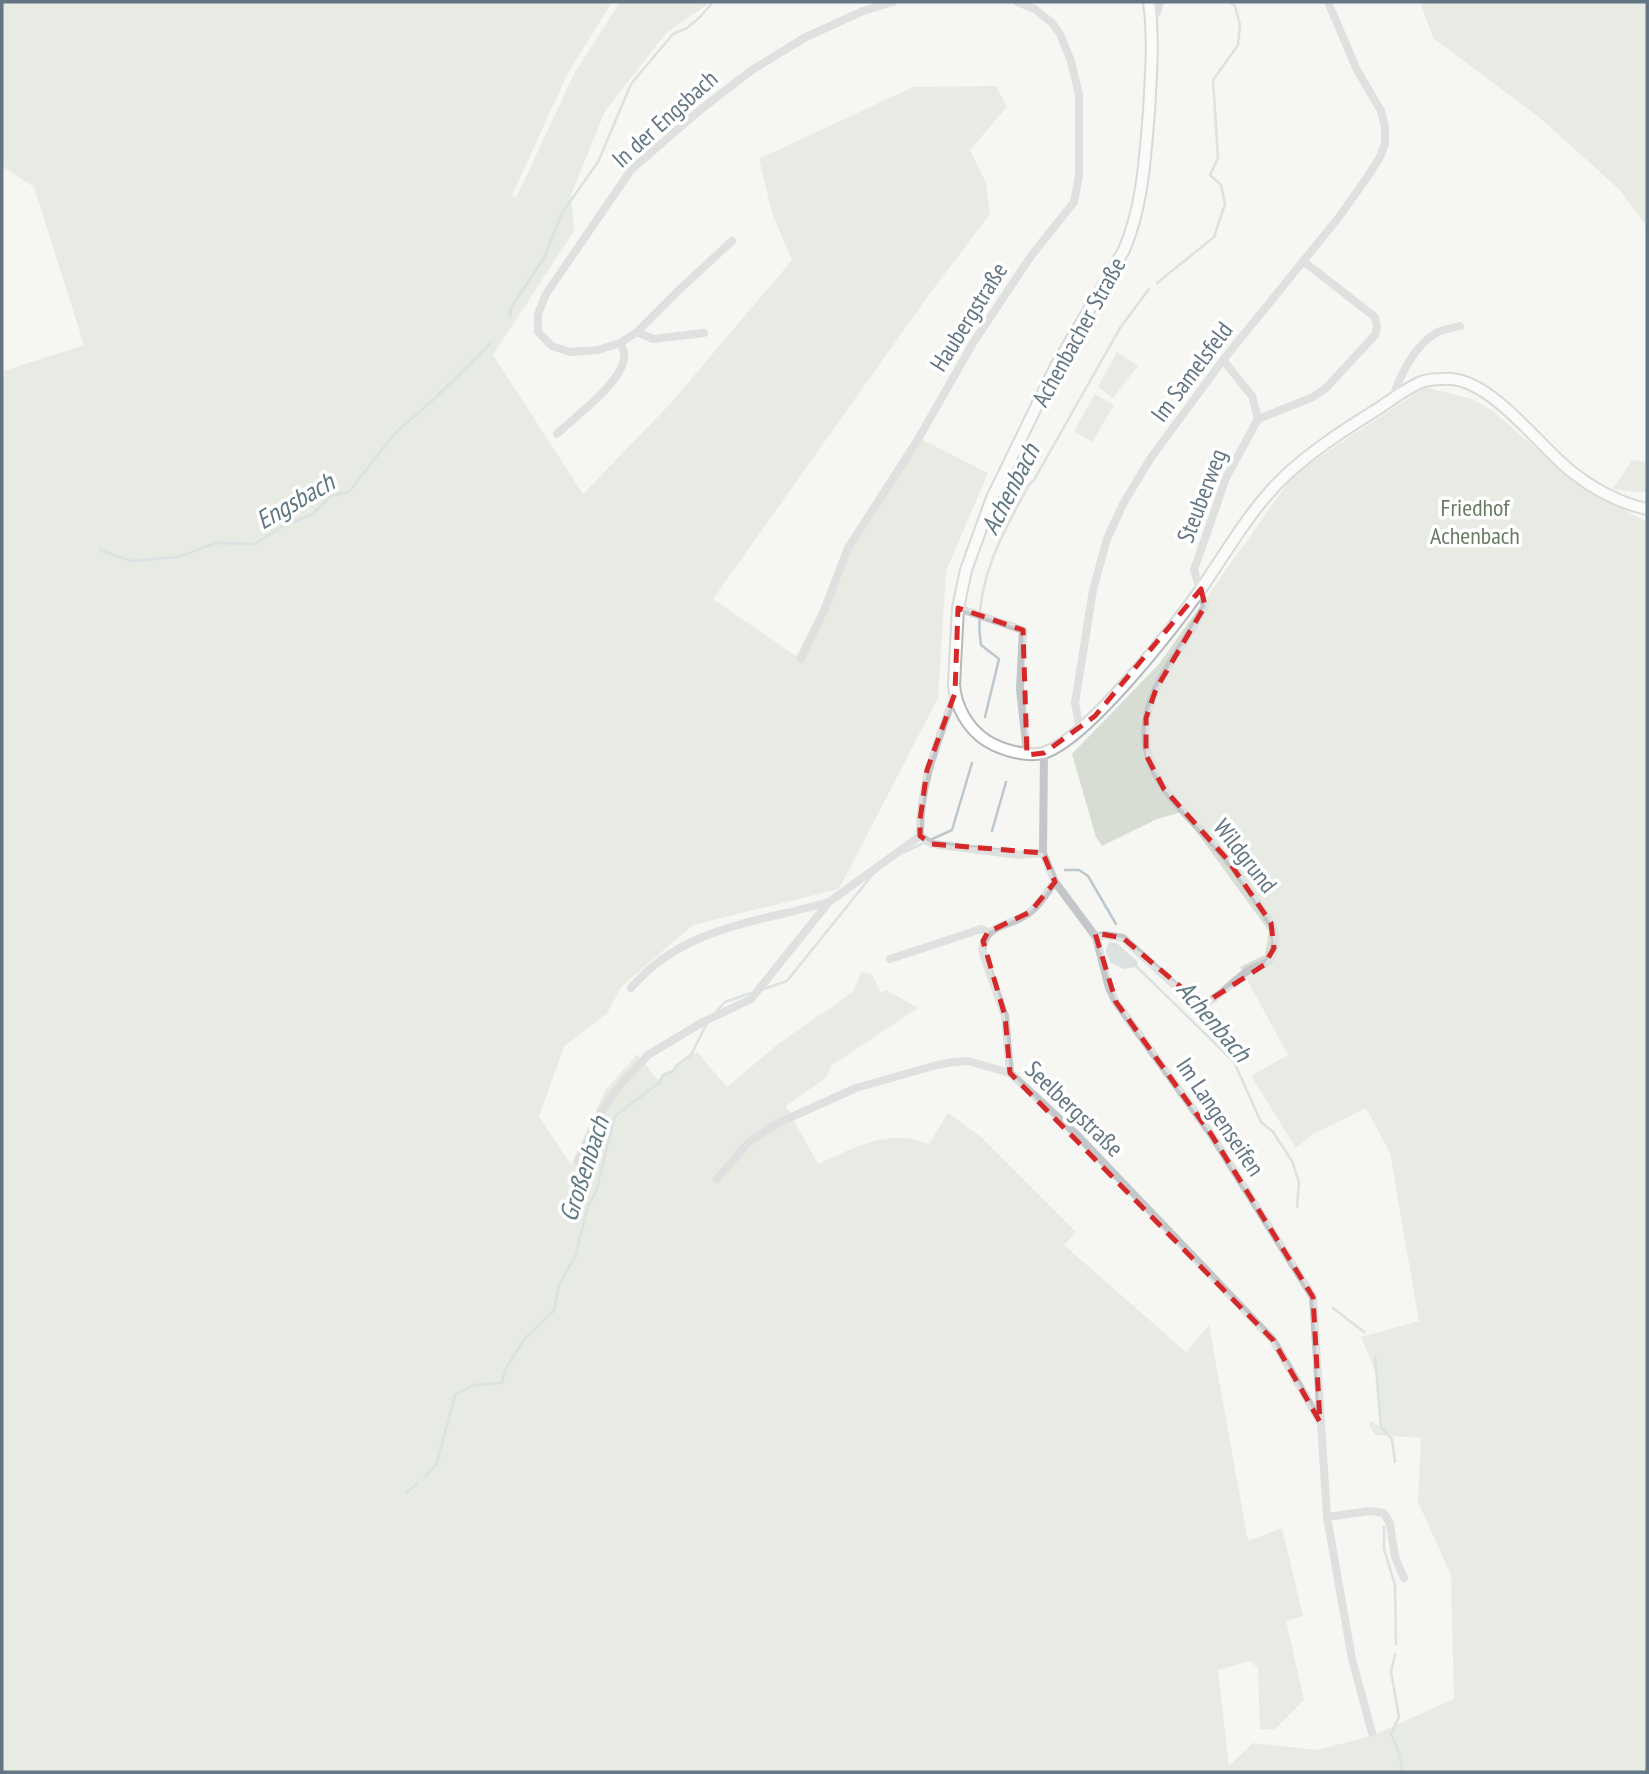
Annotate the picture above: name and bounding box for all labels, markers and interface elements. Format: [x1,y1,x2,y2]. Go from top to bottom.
street label: In der Engsbach [605,63,724,174]
street label: Achenbacher Straße [1025,252,1132,412]
street label: Haubergstraße [923,257,1014,377]
street label: Im Samelsfeld [1144,316,1239,428]
water label: Achenbach [973,437,1047,540]
street label: Steuberweg [1170,445,1234,547]
water label: Engsbach [250,464,341,536]
park label: Friedhof Achenbach [1430,492,1520,551]
street label: Wildgrund [1207,812,1284,899]
water label: Achenbach [1170,973,1260,1069]
street label: Im Langenseifen [1169,1051,1271,1182]
street label: Seelbergstraße [1019,1054,1130,1163]
water label: Großenbach [551,1111,616,1225]

